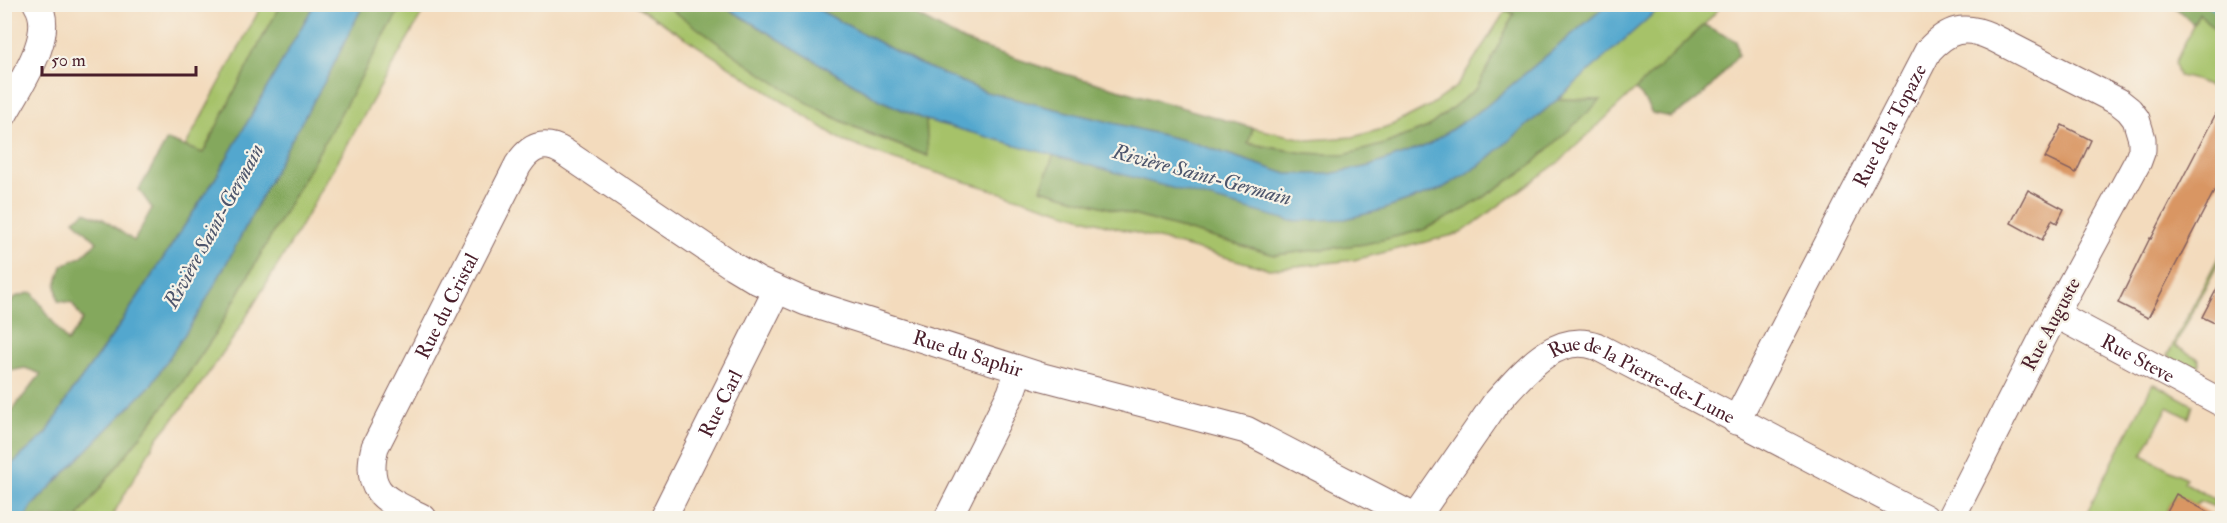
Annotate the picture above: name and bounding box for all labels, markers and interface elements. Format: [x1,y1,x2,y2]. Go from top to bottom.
scale bar [42,39,196,77]
text: 50 m [51,49,86,72]
street label: Rue de la Topaze [1847,60,1932,191]
water label: Rivière Saint-Germain [1109,138,1294,212]
water label: Rivière Saint-Germain [157,139,270,314]
street label: Rue du Cristal [409,249,484,363]
street label: Rue Auguste [2016,273,2086,375]
street label: Rue du Saphir [910,324,1027,383]
street label: Rue Steve [2097,328,2179,388]
street label: Rue de la Pierre-de-Lune [1544,330,1739,429]
street label: Rue Carl [693,366,748,441]

